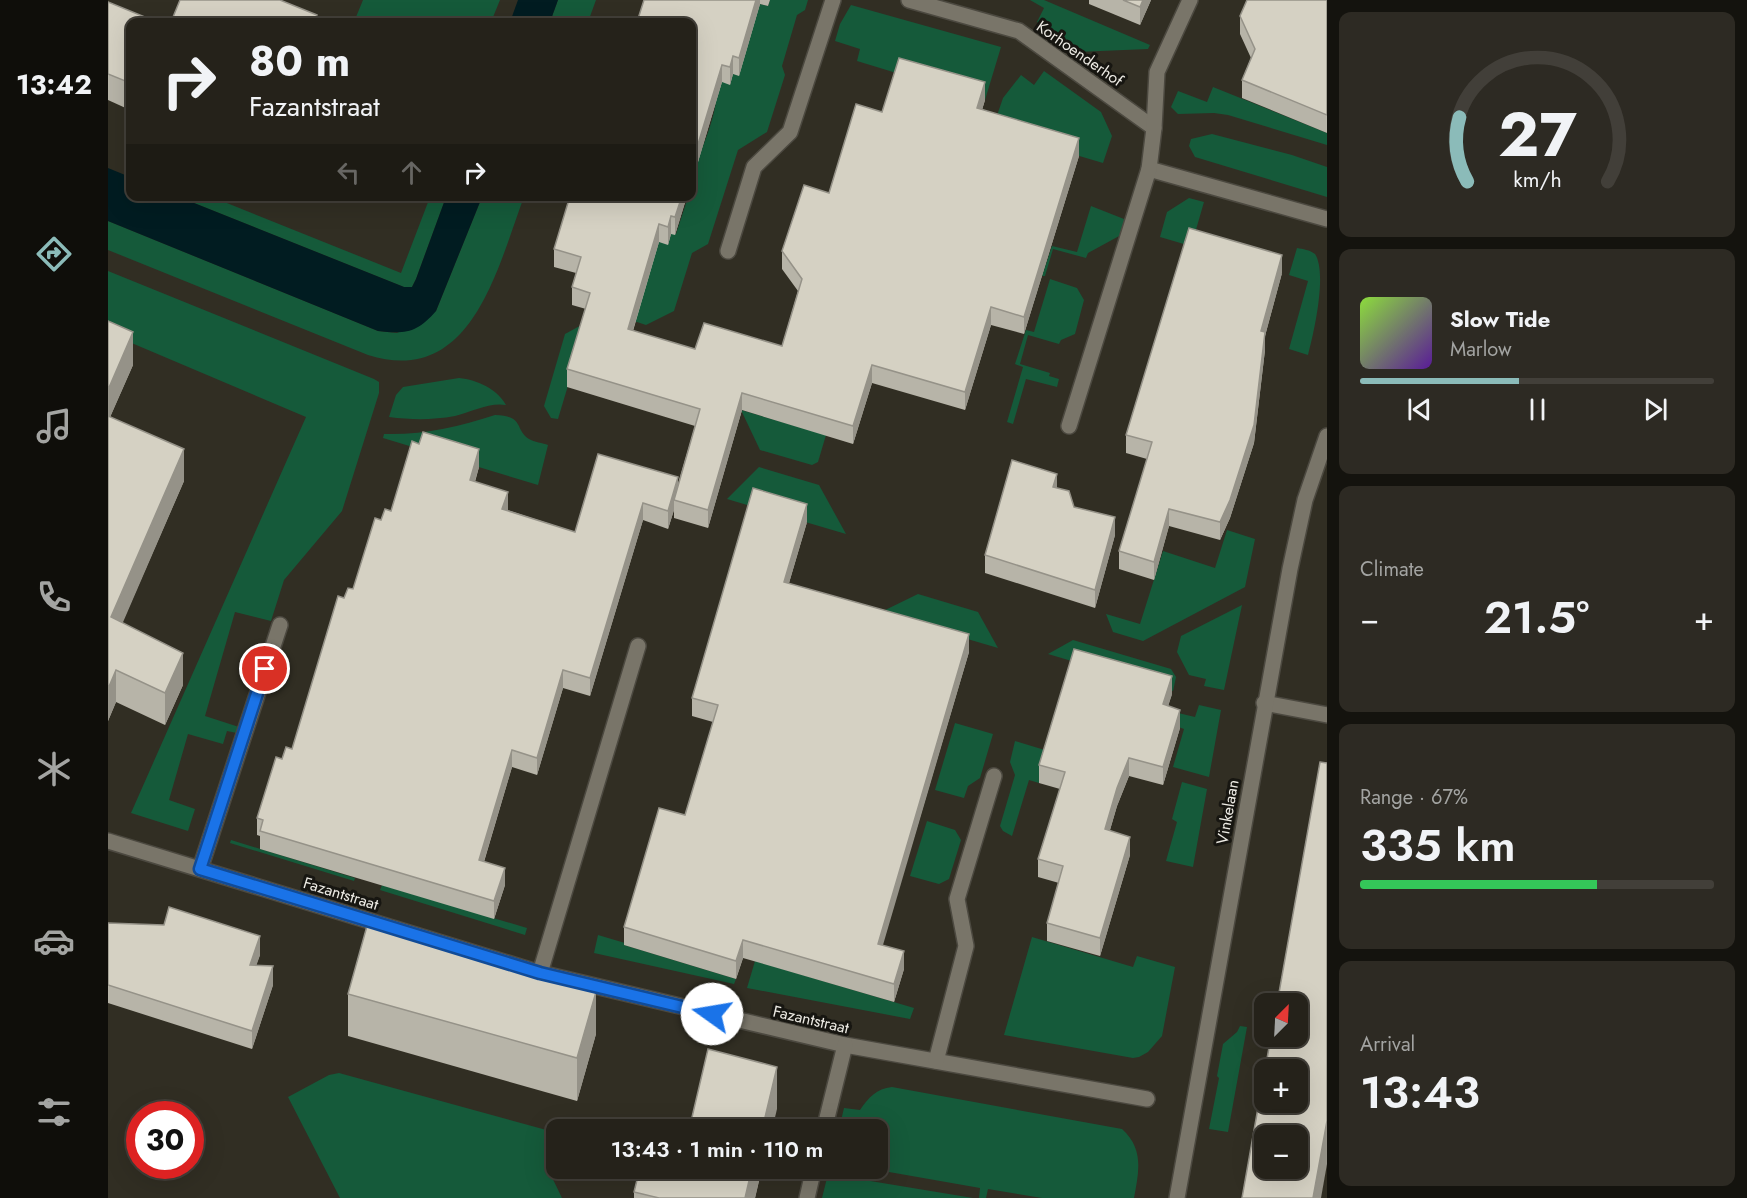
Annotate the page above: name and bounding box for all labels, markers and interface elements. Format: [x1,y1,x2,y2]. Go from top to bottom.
street label: Korhoenderhof [1032,15,1128,92]
text: 80 m [249,31,350,92]
icon: right [150,42,228,120]
text: 13:42 [16,65,92,104]
text: Fazantstraat [249,87,380,126]
text: 27 [1498,89,1577,179]
icon: left [332,156,365,189]
icon: ahead [395,156,428,189]
icon: right [458,156,491,189]
text: km/h [1513,164,1561,195]
icon: directions [33,233,75,275]
text: Slow Tide [1450,303,1550,335]
text: Marlow [1450,335,1512,364]
icon: previous [1403,393,1436,426]
icon: pause [1521,393,1554,426]
icon: next [1639,393,1672,426]
icon: music [33,405,75,447]
text: Climate [1360,555,1424,584]
icon: phone [33,576,75,618]
text: 21.5° [1484,585,1589,650]
text: − [1360,595,1379,642]
text: + [1694,595,1714,642]
pin [239,643,290,694]
icon: arrive [248,652,281,685]
icon: climate [33,748,75,790]
street label: Vinkelaan [1210,778,1245,846]
text: Range · 67% [1360,783,1468,812]
text: 335 km [1360,813,1516,878]
street label: Fazantstraat [300,871,381,916]
icon: car [33,920,75,962]
position arrow [680,982,744,1046]
north arrow [1254,993,1308,1047]
map controls [1254,993,1308,1179]
street label: Fazantstraat [771,1000,851,1039]
text: Arrival [1360,1030,1415,1059]
button: + [1254,1059,1308,1113]
text: 13:43 [1360,1060,1480,1125]
icon: filters [33,1091,75,1133]
speed limit sign: 30 [126,1101,204,1179]
button: − [1254,1125,1308,1179]
text: 13:43 · 1 min · 110 m [611,1133,823,1165]

